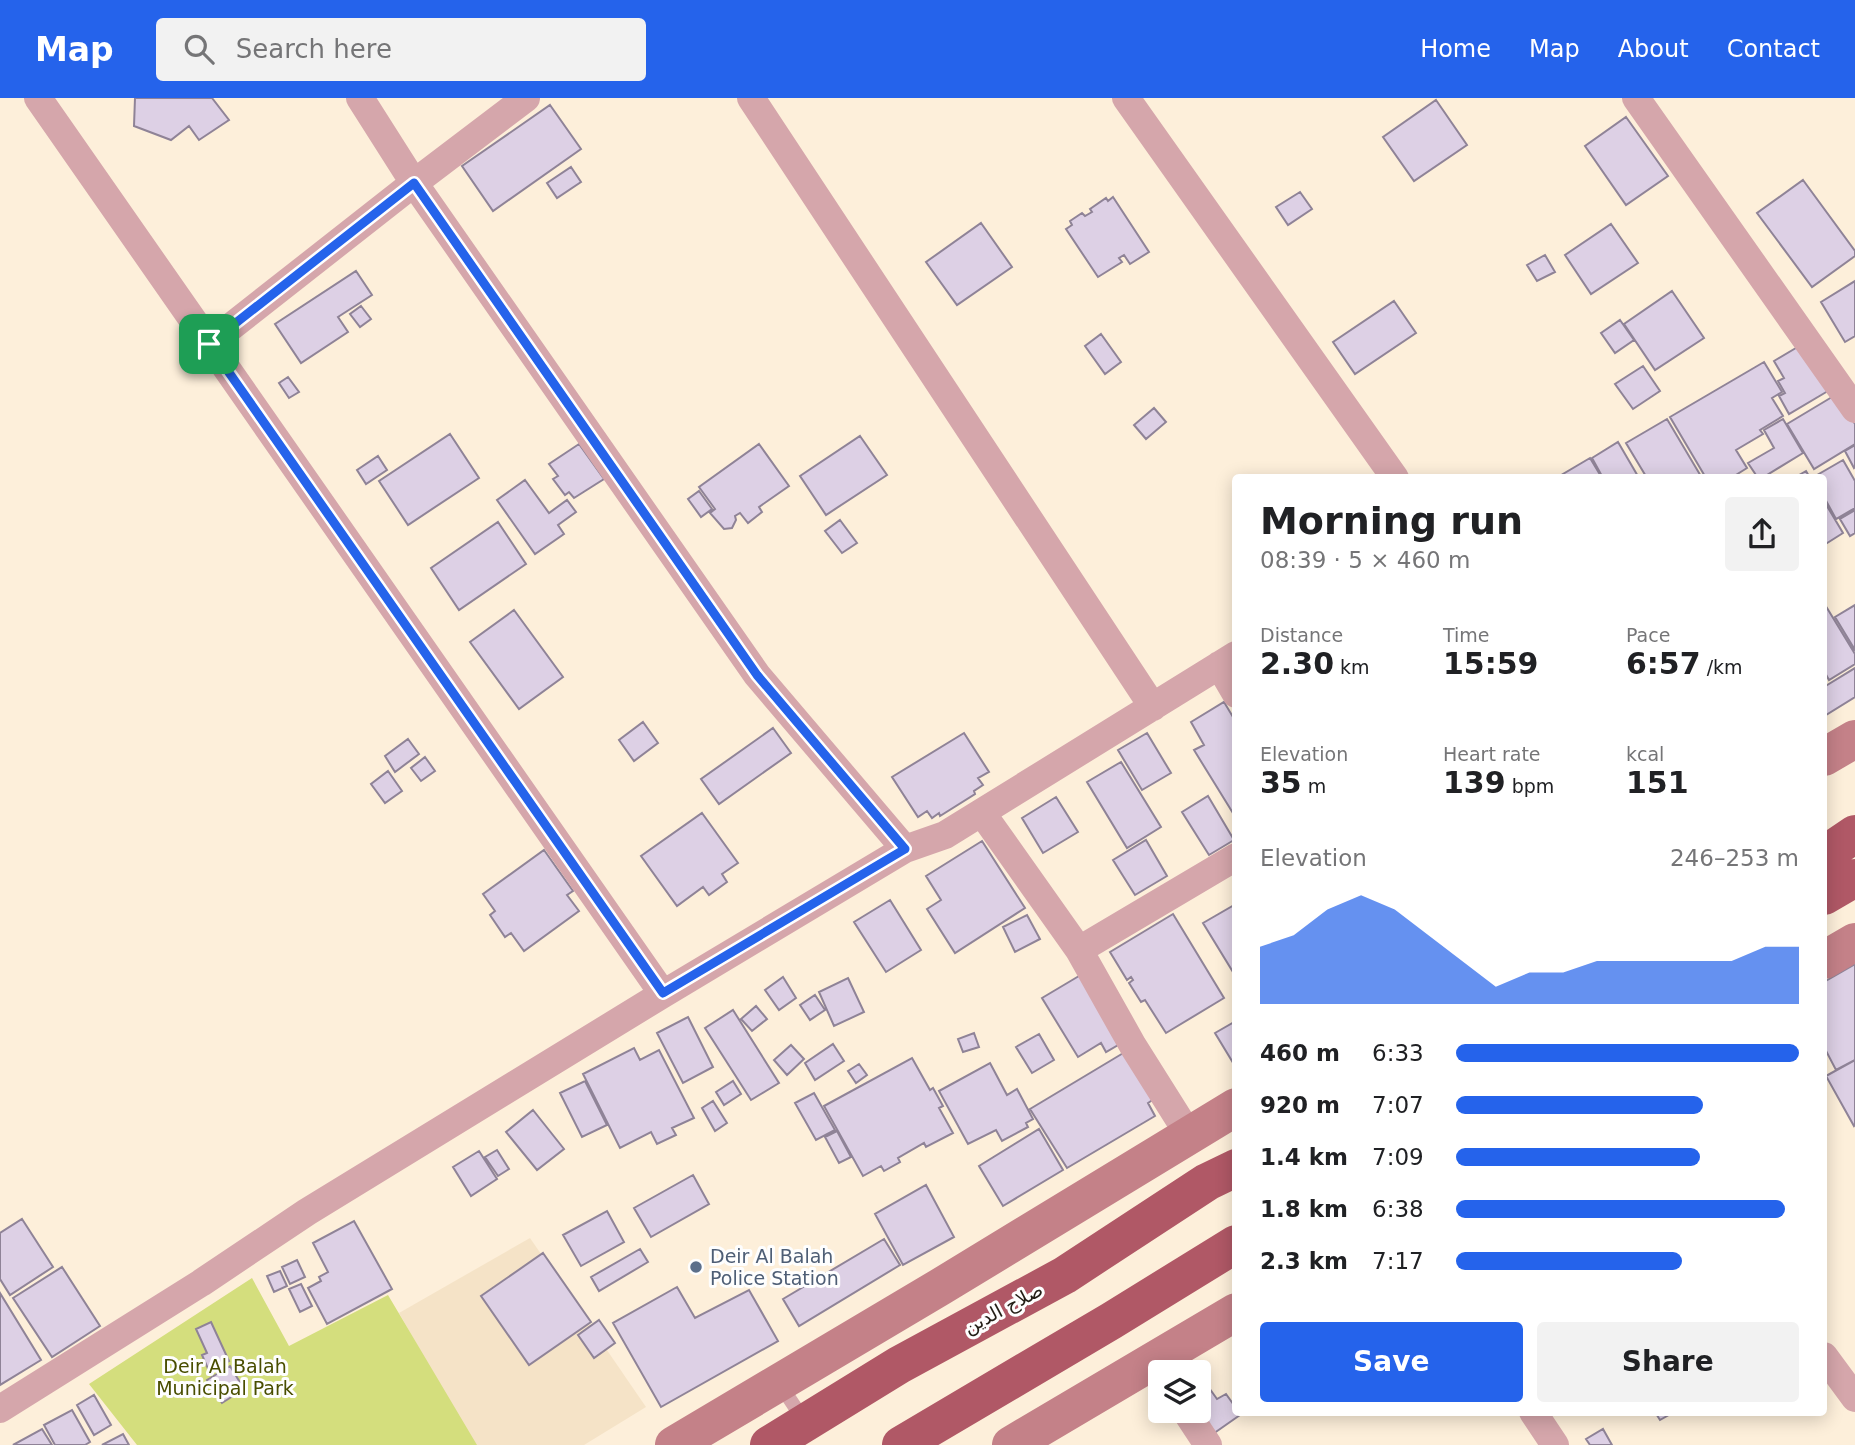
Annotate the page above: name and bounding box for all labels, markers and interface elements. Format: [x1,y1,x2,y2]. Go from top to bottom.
search box [156,18,646,81]
text: Map [35,30,114,69]
icon: search [180,30,218,68]
text: Search here [236,34,392,64]
text: Home [1420,35,1491,63]
text: Map [1529,35,1580,63]
text: About [1618,35,1689,63]
text: Contact [1727,35,1820,63]
pin [179,314,239,374]
icon: arrive [190,325,228,363]
button: share [1725,497,1799,571]
text: Morning run [1260,499,1523,543]
text: 08:39 · 5 × 460 m [1260,547,1470,573]
text: Distance [1260,624,1343,646]
text: Time [1443,624,1490,646]
text: Pace [1626,624,1670,646]
text: 2.30 [1260,646,1334,681]
text: 15:59 [1443,646,1539,681]
text: 6:57 [1626,646,1701,681]
text: km [1334,656,1370,678]
text: /km [1701,656,1743,678]
text: Elevation [1260,743,1348,765]
text: Heart rate [1443,743,1541,765]
text: kcal [1626,743,1664,765]
text: 35 [1260,765,1302,800]
text: 139 [1443,765,1506,800]
text: 151 [1626,765,1689,800]
text: m [1302,775,1326,797]
text: bpm [1506,775,1554,797]
text: Elevation [1260,845,1367,871]
text: 246–253 m [1670,845,1799,871]
text: 460 m [1260,1040,1340,1066]
text: 6:33 [1372,1040,1424,1066]
text: 920 m [1260,1092,1340,1118]
text: 7:07 [1372,1092,1424,1118]
text: 1.4 km [1260,1144,1348,1170]
text: 7:09 [1372,1144,1424,1170]
text: 1.8 km [1260,1196,1348,1222]
text: 6:38 [1372,1196,1424,1222]
place label: Deir Al Balah Police Station [710,1245,839,1289]
text: 2.3 km [1260,1248,1348,1274]
text: 7:17 [1372,1248,1424,1274]
marker: Deir Al Balah Police Station [688,1259,704,1275]
street label: صلاح الدين [960,1278,1047,1339]
button: Save [1260,1322,1523,1402]
button: Share [1537,1322,1799,1402]
park label: Deir Al Balah Municipal Park [156,1355,294,1399]
map controls [1148,1360,1211,1423]
button: layers [1148,1360,1211,1423]

